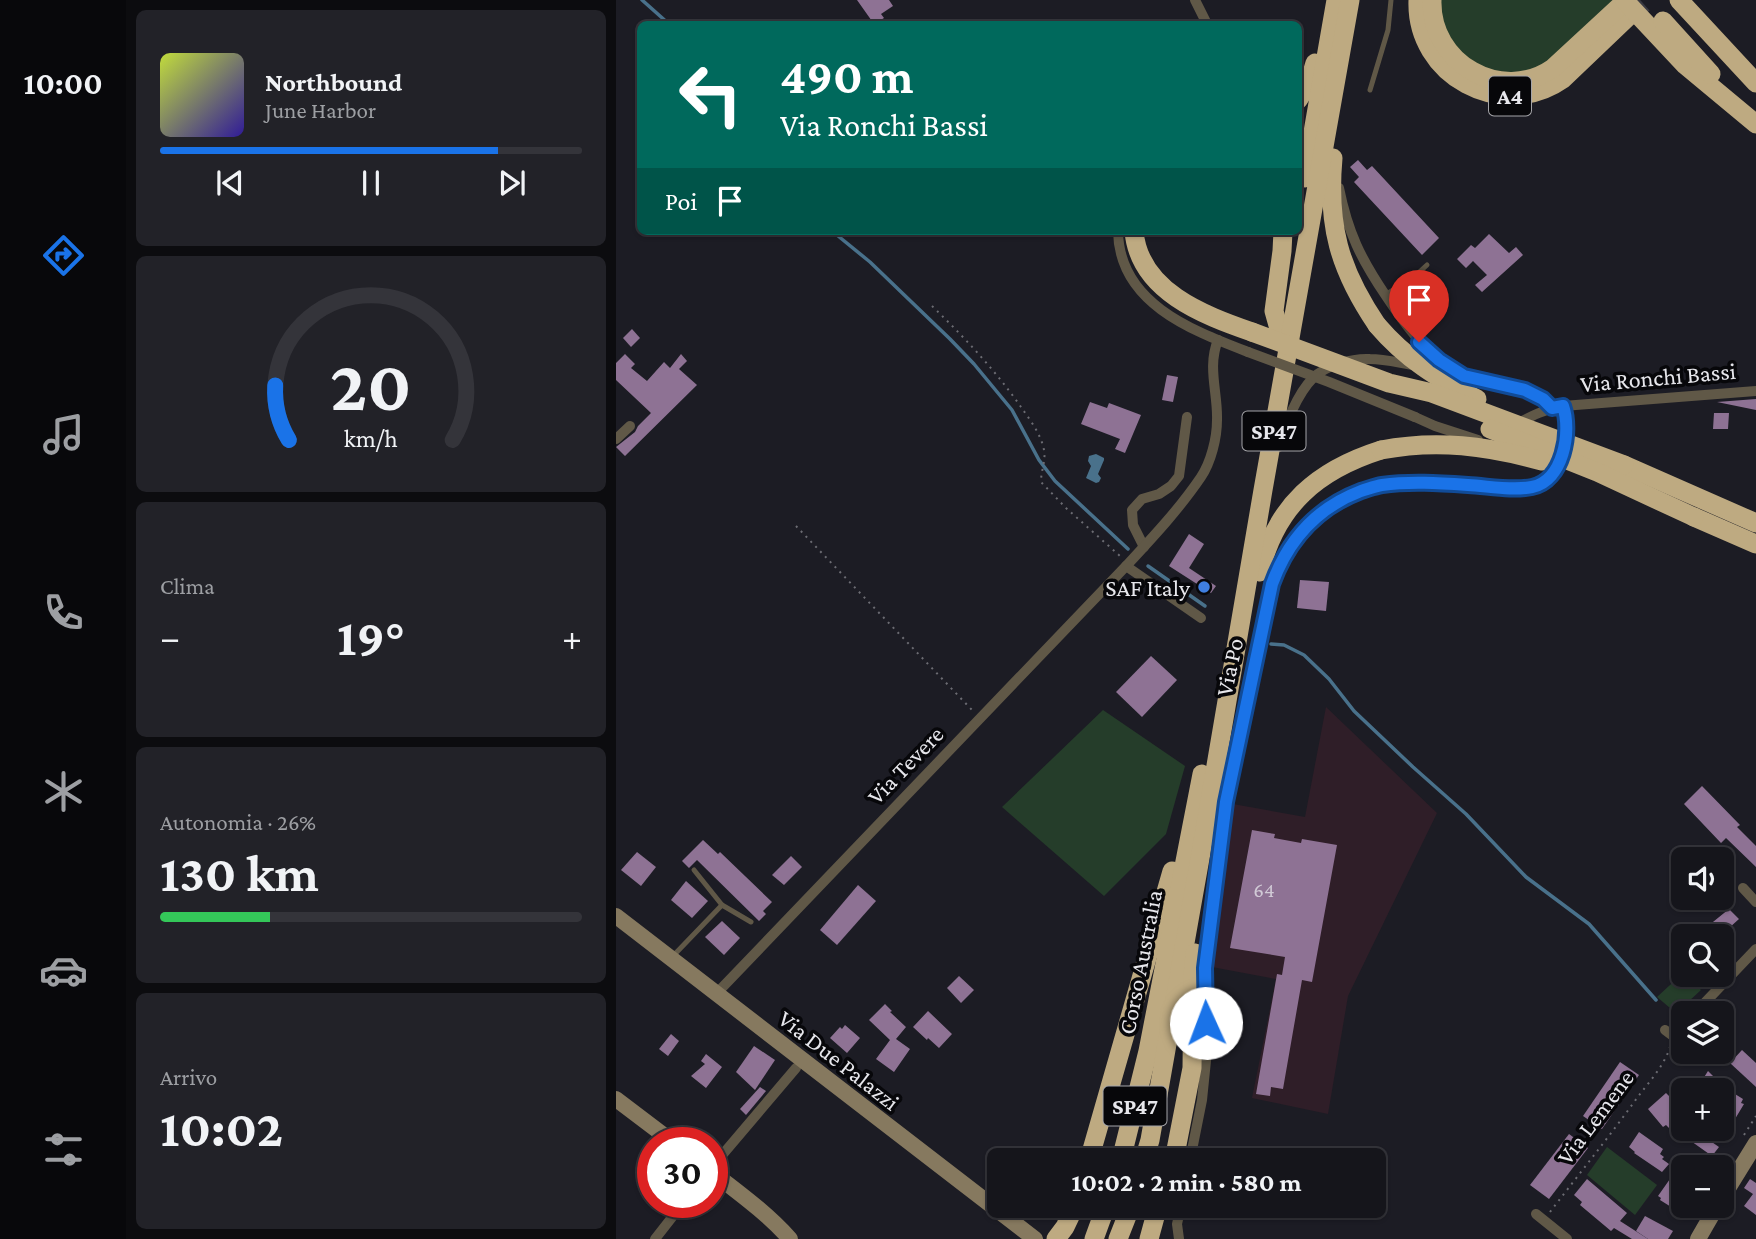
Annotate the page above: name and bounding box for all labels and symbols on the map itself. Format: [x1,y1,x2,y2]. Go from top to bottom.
road number: A4 [1489,76,1531,116]
pin [1389,270,1449,342]
street label: Via Ronchi Bassi [1579,357,1737,397]
road number: SP47 [1242,412,1306,450]
place label: SAF Italy [1105,574,1191,601]
marker: SAF Italy [1196,579,1212,595]
street label: Via Po [1210,635,1248,699]
street label: Via Tevere [861,720,949,810]
house number: 64 [1253,878,1275,902]
street label: Corso Australia [1113,888,1167,1036]
position arrow [1169,986,1243,1060]
street label: Via Due Palazzi [773,1004,905,1116]
street label: Via Lemene [1551,1065,1639,1169]
road number: SP47 [1104,1086,1166,1126]
speed limit sign: 30 [637,1127,728,1218]

